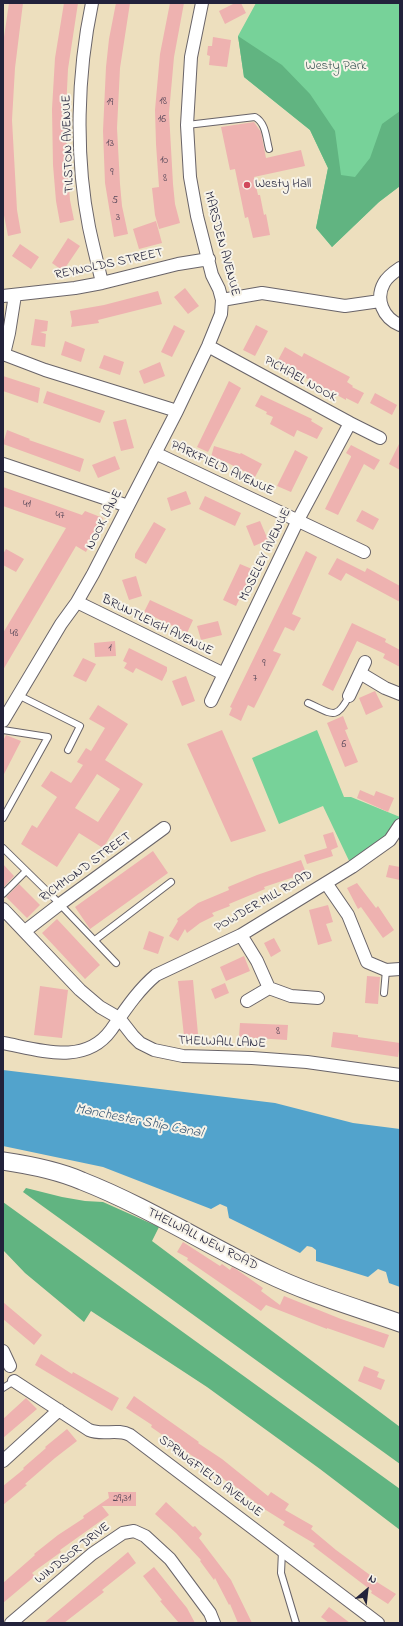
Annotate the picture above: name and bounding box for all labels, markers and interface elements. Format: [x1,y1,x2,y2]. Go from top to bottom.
park label: Westy Park [306,59,366,75]
street label: TILSTON AVENUE [59,94,79,194]
house number: 18 [159,95,167,109]
house number: 19 [107,96,113,110]
house number: 16 [158,113,166,127]
house number: 13 [106,137,114,151]
house number: 10 [160,154,168,168]
house number: 9 [110,166,114,180]
house number: 8 [163,172,167,186]
place label: Westy Hall [255,177,311,193]
marker: Westy Hall [242,180,252,190]
street label: MARSDEN AVENUE [200,190,242,298]
house number: 5 [112,194,118,208]
house number: 3 [116,211,120,225]
street label: REYNOLDS STREET [53,246,165,284]
street label: PICHAEL NOOK [261,354,339,406]
street label: PARKFIELD AVENUE [168,438,276,500]
street label: NOOK LANE [83,488,127,552]
house number: 41 [23,498,31,512]
street label: MOSELEY AVENUE [237,506,295,604]
house number: 47 [55,509,65,523]
street label: BRUNTLEIGH AVENUE [99,592,215,660]
house number: 48 [10,627,18,641]
house number: 1 [108,642,112,656]
house number: 9 [262,657,266,671]
house number: 7 [253,672,257,686]
house number: 6 [342,738,346,752]
street label: RICHMOND STREET [37,830,135,906]
street label: POWDER MILL ROAD [212,868,316,936]
house number: 8 [276,1025,280,1039]
street label: THELWALL LANE [178,1034,266,1052]
water label: Manchester Ship Canal [74,1101,204,1143]
street label: THELWALL NEW ROAD [144,1205,260,1275]
street label: SPRINGFIELD AVENUE [155,1433,265,1521]
house number: 29,31 [113,1492,131,1506]
street label: WINDSOR DRIVE [32,1520,114,1588]
north arrow [347,1570,387,1610]
text: N [366,1571,380,1588]

